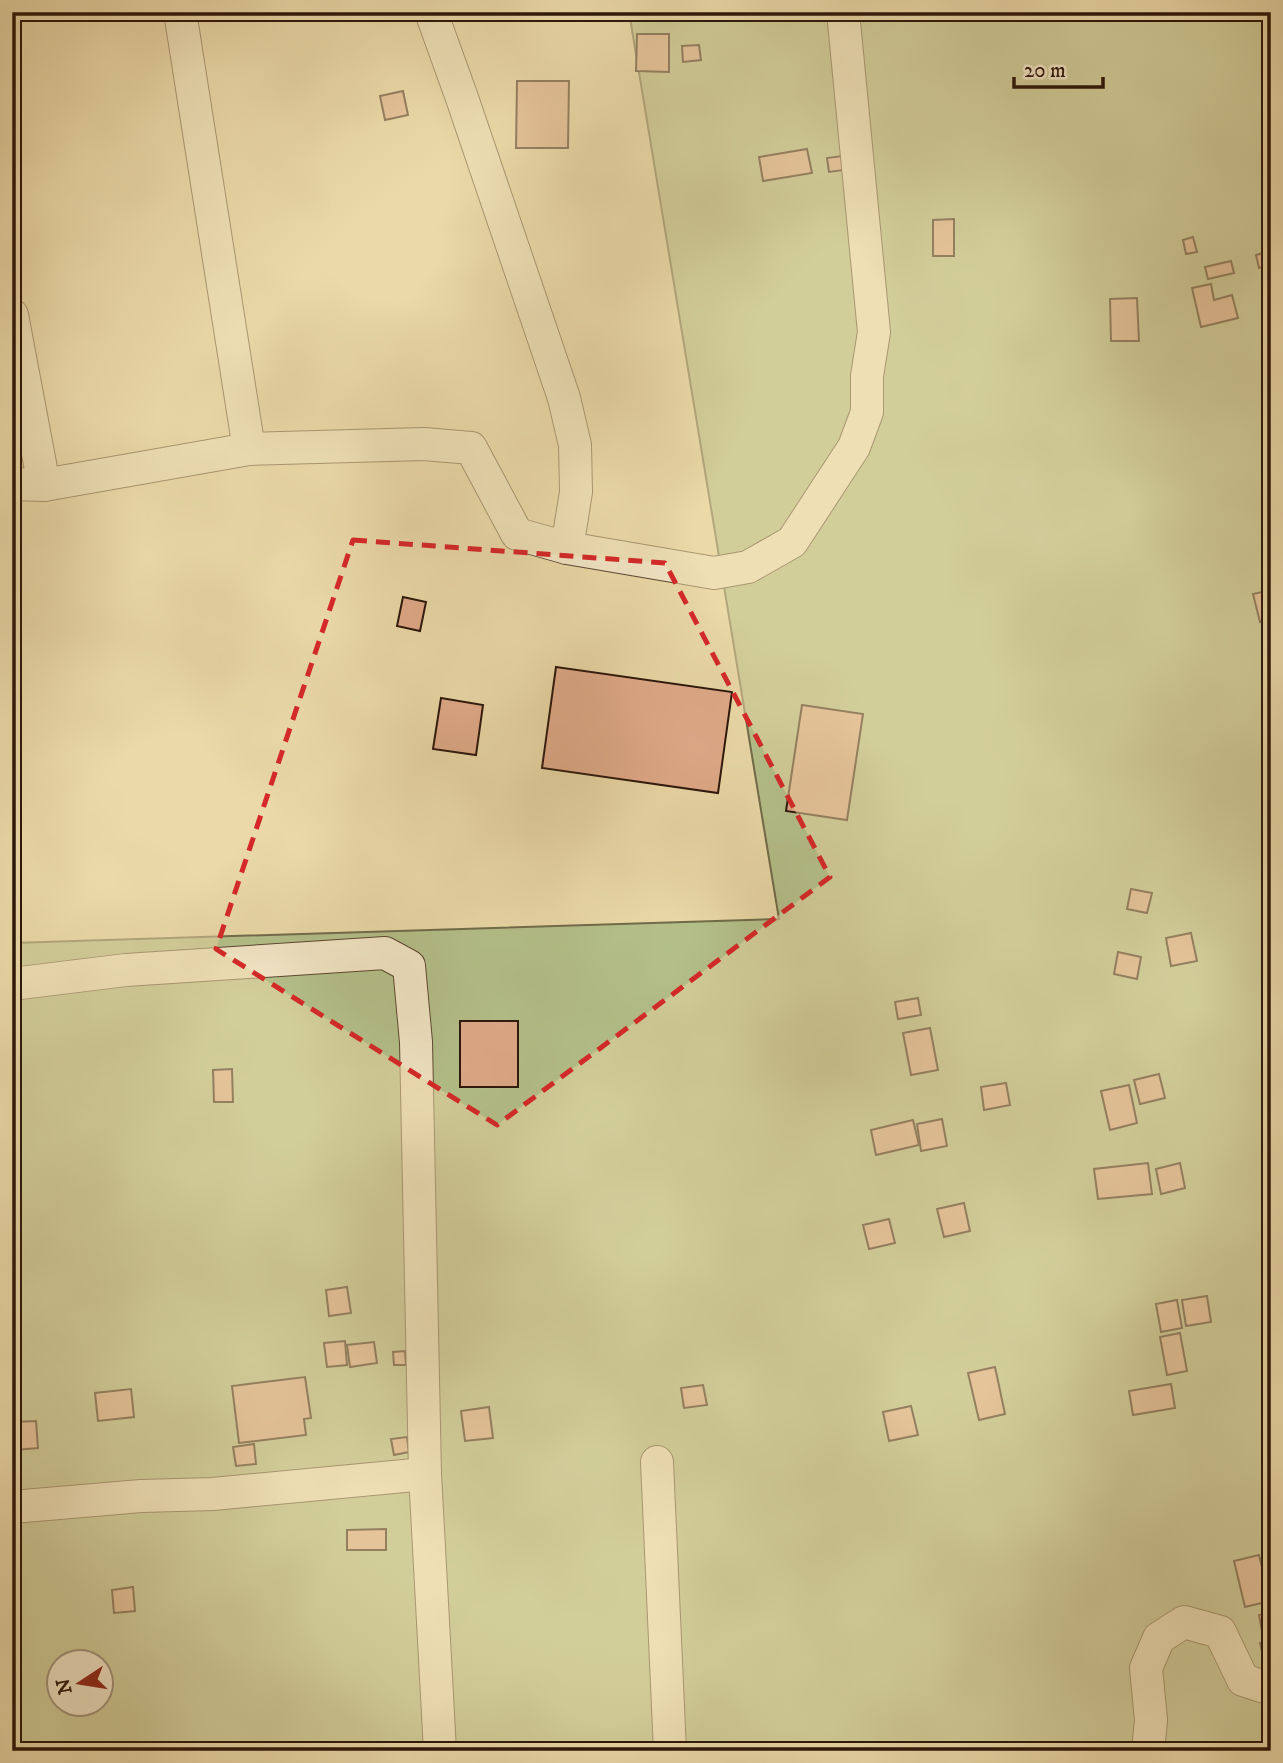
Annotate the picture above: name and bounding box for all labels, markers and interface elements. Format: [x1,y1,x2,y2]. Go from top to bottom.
scale bar [1014,46,1103,90]
text: 20 m [1024,58,1066,84]
north arrow [46,1648,116,1718]
text: N [52,1676,78,1696]

